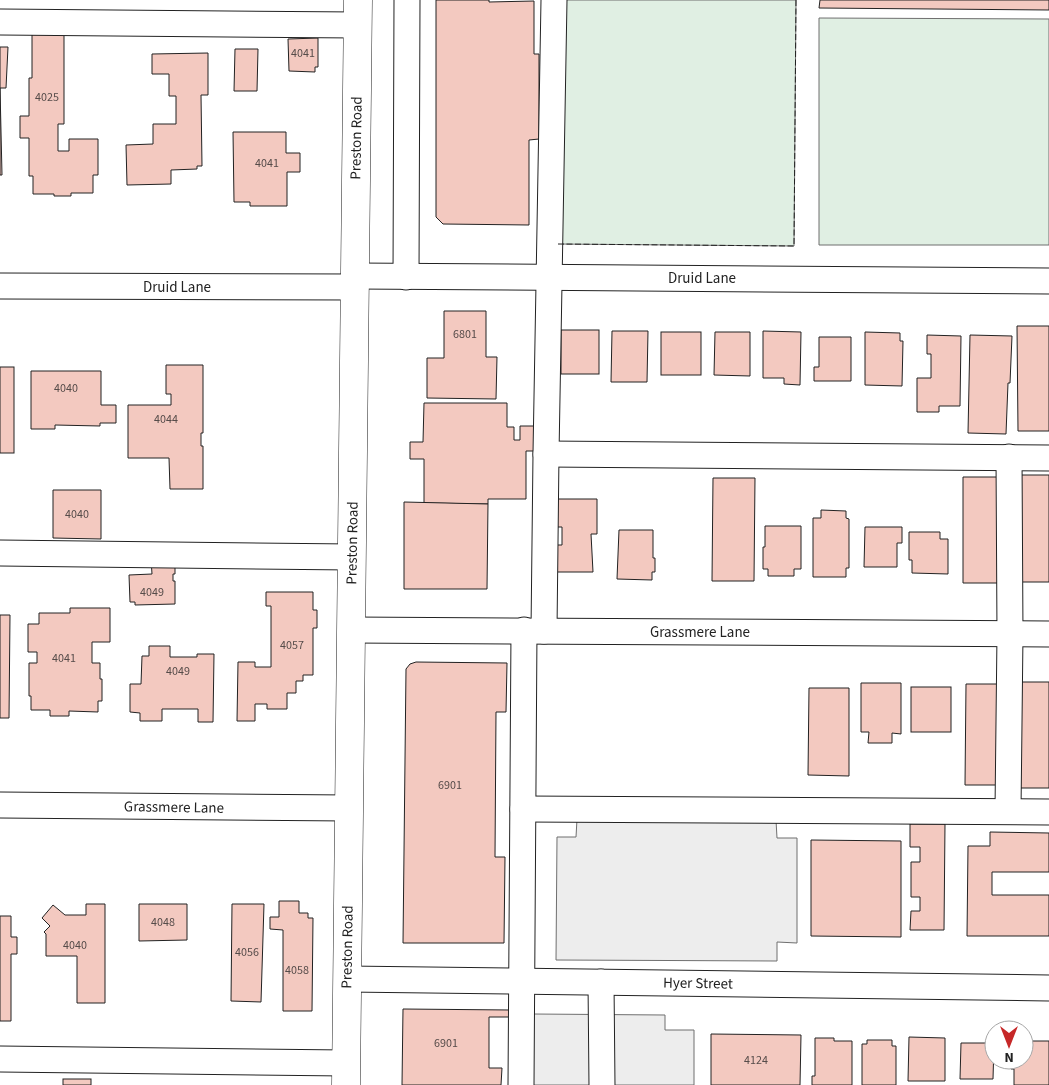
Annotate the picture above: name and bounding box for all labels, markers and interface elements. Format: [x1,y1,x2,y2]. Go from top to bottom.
house number: 4041 [291,45,315,62]
house number: 4025 [35,89,59,106]
street label: Preston Road [345,96,368,180]
house number: 4041 [255,155,279,172]
street label: Druid Lane [668,268,736,289]
street label: Druid Lane [143,277,211,298]
house number: 6801 [453,326,477,343]
house number: 4040 [54,380,78,397]
house number: 4044 [154,411,178,428]
street label: Preston Road [341,501,364,585]
house number: 4040 [65,506,89,523]
house number: 4049 [140,584,164,601]
street label: Grassmere Lane [650,622,750,643]
house number: 4057 [280,637,304,654]
house number: 4041 [52,650,76,667]
house number: 4049 [166,663,190,680]
house number: 6901 [438,777,462,794]
street label: Grassmere Lane [124,796,224,819]
street label: Preston Road [336,905,359,989]
house number: 4048 [151,914,175,931]
house number: 4040 [63,937,87,954]
house number: 4056 [235,944,259,961]
house number: 4058 [285,962,309,979]
street label: Hyer Street [663,972,733,995]
north arrow [984,1020,1034,1070]
house number: 6901 [434,1035,458,1052]
text: N [1004,1047,1014,1067]
house number: 4124 [744,1052,768,1069]

